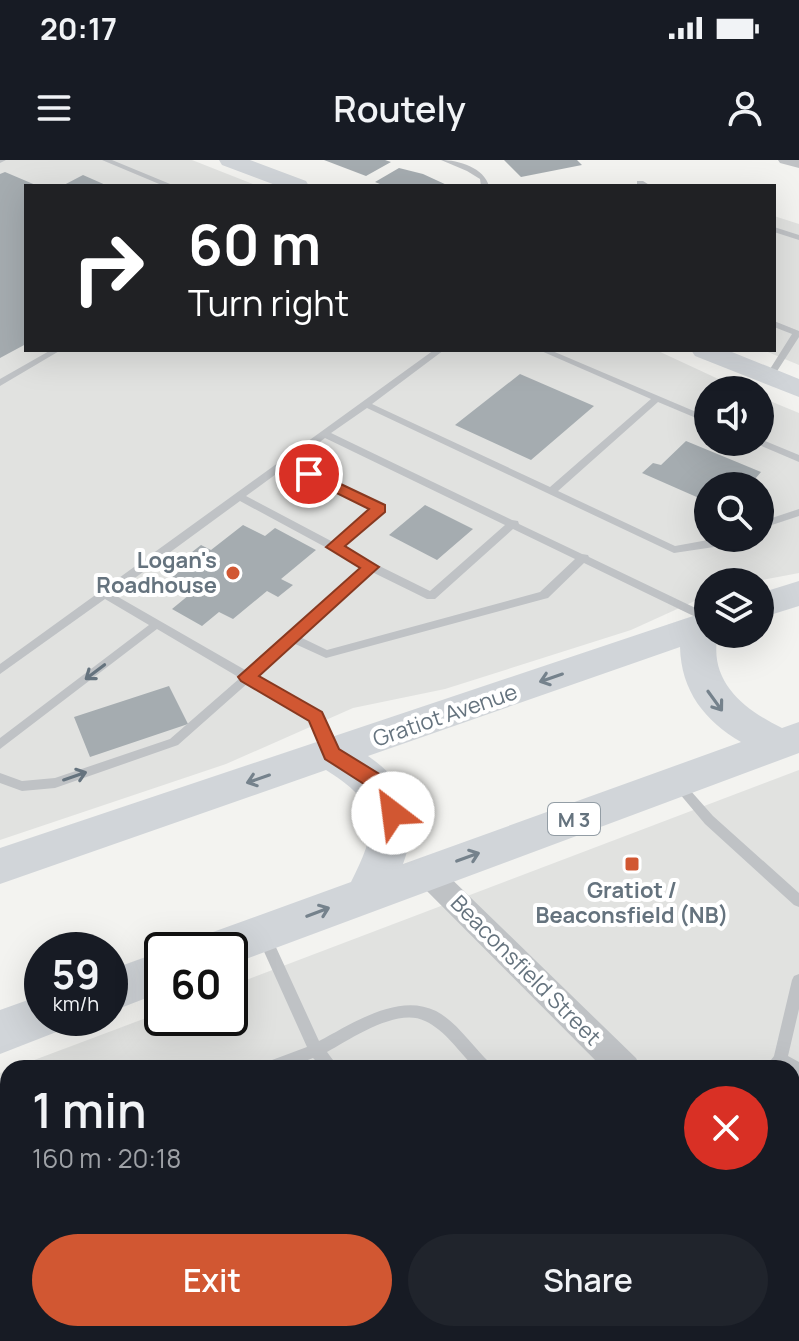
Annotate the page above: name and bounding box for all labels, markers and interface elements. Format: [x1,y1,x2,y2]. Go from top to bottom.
text: 20:17 [40,8,117,49]
text: Routely [333,84,466,133]
icon: menu [32,86,76,130]
icon: person [723,86,767,130]
text: 60 m [188,205,321,282]
icon: right [56,216,160,320]
text: Turn right [188,278,349,327]
map controls [694,376,774,648]
button: sound [694,376,774,456]
pin [275,440,343,508]
icon: arrive [287,452,331,496]
button: search [694,472,774,552]
place label: Logan's Roadhouse [96,545,217,600]
marker: Logan's Roadhouse [224,564,242,582]
button: layers [694,568,774,648]
one-way arrow [85,663,106,680]
one-way arrow [538,672,563,687]
street label: Gratiot Avenue [369,676,521,754]
one-way arrow [707,689,723,711]
one-way arrow [63,768,88,783]
position arrow [351,771,435,855]
one-way arrow [246,772,271,787]
road number: M 3 [548,803,600,835]
one-way arrow [455,849,480,863]
marker: Gratiot / Beaconsfield (NB) [623,855,641,873]
place label: Gratiot / Beaconsfield (NB) [536,875,729,930]
street label: Beaconsfield Street [444,888,608,1052]
one-way arrow [305,904,329,918]
speed limit sign: 60 [144,932,248,1036]
text: 59 [52,946,100,1001]
text: km/h [53,990,99,1017]
text: 1 min [32,1077,146,1142]
button: close [684,1086,768,1170]
text: 160 m · 20:18 [32,1140,181,1176]
button: Exit [32,1234,392,1326]
button: Share [408,1234,768,1326]

